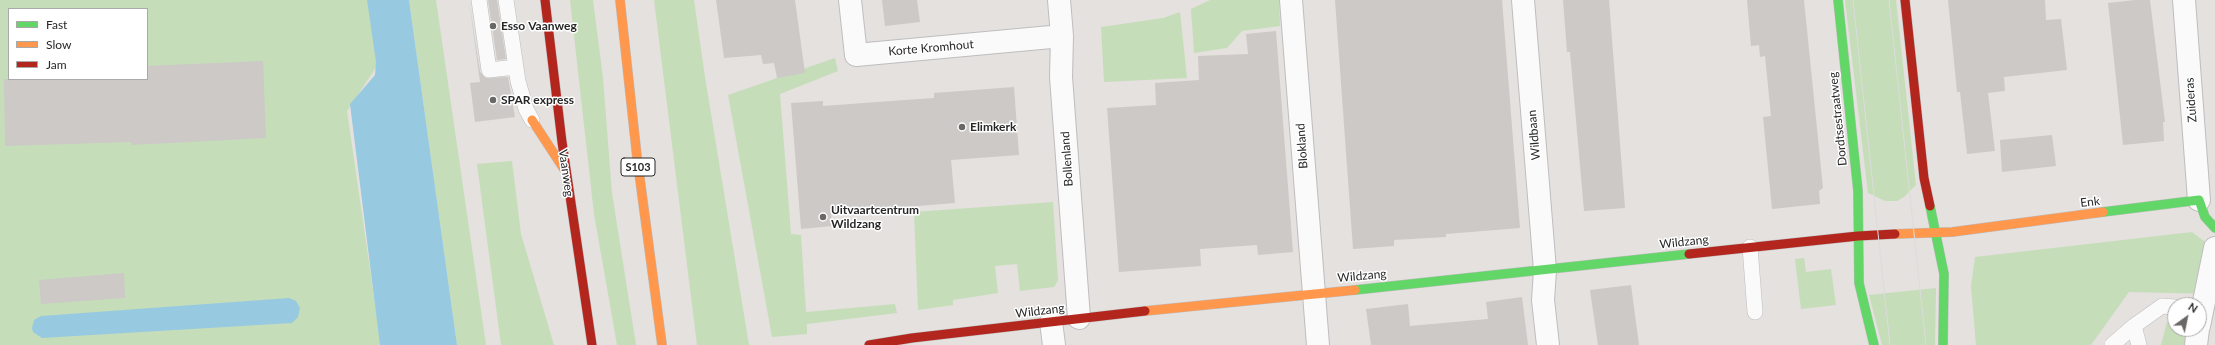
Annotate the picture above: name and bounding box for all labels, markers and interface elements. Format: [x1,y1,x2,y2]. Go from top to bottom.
legend [8,8,148,80]
text: Fast [46,17,67,32]
place label: Esso Vaanweg [501,19,577,33]
marker: Esso Vaanweg [488,21,498,31]
text: Slow [46,37,71,52]
street label: Korte Kromhout [888,37,974,59]
text: Jam [46,57,67,72]
street label: Dordtsestraatweg [1826,71,1850,167]
street label: Zuideras [2182,77,2200,123]
place label: SPAR express [501,93,574,107]
marker: SPAR express [488,95,498,105]
street label: Wildbaan [1525,109,1543,161]
place label: Elimkerk [970,120,1016,134]
marker: Elimkerk [957,122,967,132]
street label: Blokland [1293,123,1311,169]
street label: Bollenland [1058,131,1076,187]
street label: Vaanweg [556,148,576,198]
road number: S103 [621,158,655,176]
street label: Enk [2079,194,2101,210]
place label: Uitvaartcentrum Wildzang [831,203,919,231]
marker: Uitvaartcentrum Wildzang [818,212,828,222]
street label: Wildzang [1659,232,1709,252]
street label: Wildzang [1337,267,1387,285]
north arrow [2167,297,2207,337]
text: N [2186,300,2200,315]
street label: Wildzang [1015,301,1065,321]

